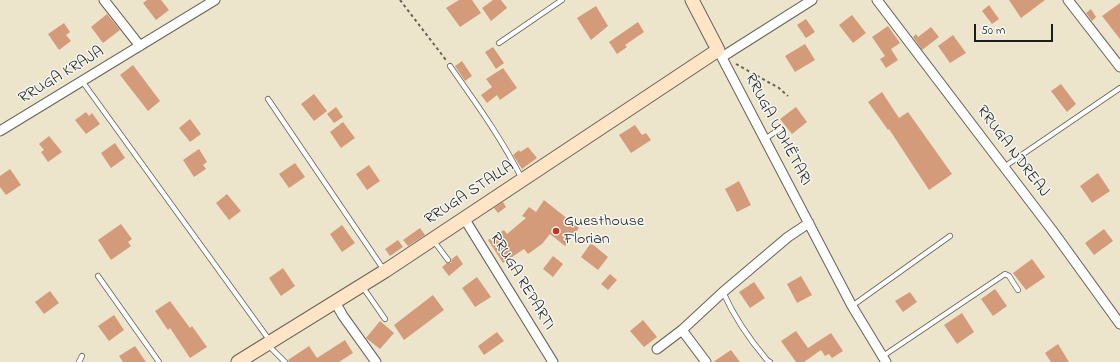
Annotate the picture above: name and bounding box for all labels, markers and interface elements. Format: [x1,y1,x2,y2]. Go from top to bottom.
scale bar [976,16,1055,42]
text: 50 m [981,22,1005,40]
street label: RRUGA KRAJA [16,43,108,109]
street label: RRUGA UDHËTARI [739,71,815,189]
street label: RRUGA NDREAJ [971,103,1053,201]
street label: RRUGA STALLA [422,158,518,230]
place label: Guesthouse Florian [564,212,644,250]
marker: Guesthouse Florian [551,226,561,236]
street label: RRUGA REPARTI [484,230,558,334]

